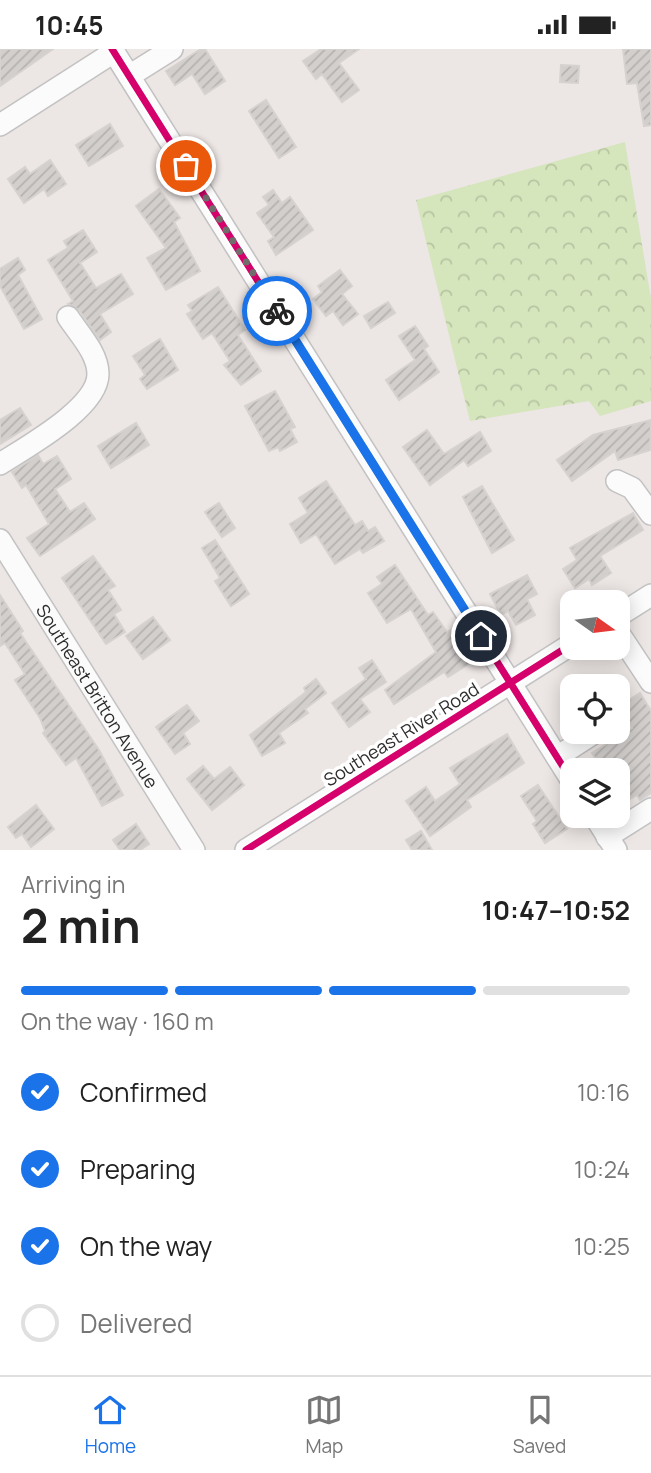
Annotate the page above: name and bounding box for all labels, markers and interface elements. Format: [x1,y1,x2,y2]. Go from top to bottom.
text: 10:45 [35,7,103,43]
pin [156,136,216,196]
icon: bag [167,147,205,185]
courier [242,276,312,346]
icon: bike [258,292,296,330]
north arrow [560,590,630,660]
map controls [560,590,630,828]
street label: Southeast Britton Avenue [31,599,164,793]
pin [451,606,511,666]
icon: home [462,617,500,655]
button: locate [560,674,630,744]
street label: Southeast River Road [319,677,483,791]
button: layers [560,758,630,828]
text: Arriving in [21,868,126,900]
text: 10:47–10:52 [482,892,630,928]
text: 2 min [21,894,141,957]
text: On the way · 160 m [21,1005,214,1037]
icon: check [21,1073,59,1111]
text: Confirmed [80,1074,207,1110]
text: 10:16 [577,1076,630,1108]
icon: check [21,1150,59,1188]
text: Preparing [80,1151,196,1187]
text: 10:24 [574,1153,630,1185]
icon: check [21,1227,59,1265]
text: On the way [80,1228,212,1264]
text: 10:25 [574,1230,630,1262]
text: Delivered [80,1305,192,1341]
tab: Home [85,1391,136,1459]
tab: Map [305,1391,343,1459]
tab: Saved [513,1391,566,1459]

